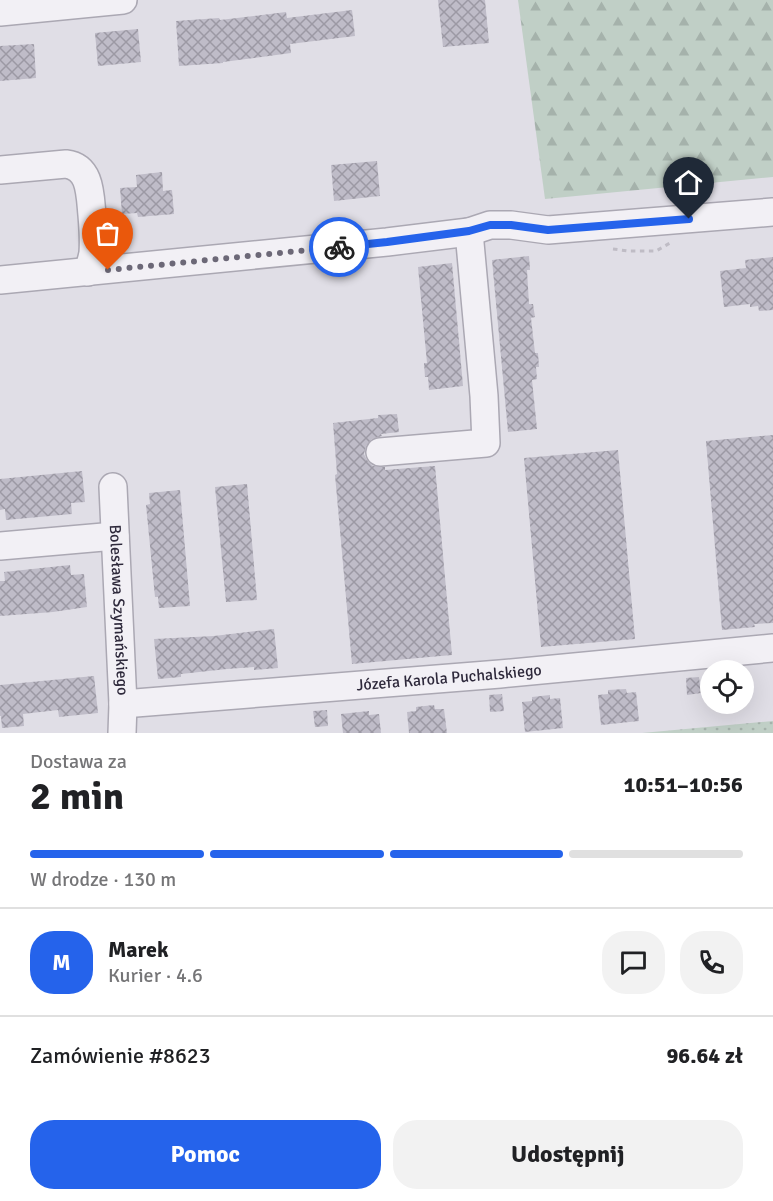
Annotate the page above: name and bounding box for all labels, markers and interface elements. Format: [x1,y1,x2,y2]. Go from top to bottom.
pin [663,157,714,219]
icon: home [672,166,705,199]
pin [82,208,133,270]
icon: bag [91,217,124,250]
courier [309,217,369,277]
icon: bike [323,231,356,264]
street label: Bolesława Szymańskiego [105,524,133,696]
street label: Józefa Karola Puchalskiego [355,660,543,695]
map controls [700,660,754,714]
button: locate [700,660,754,714]
text: Dostawa za [30,749,127,774]
text: 10:51–10:56 [624,771,743,798]
text: 2 min [30,772,124,820]
text: W drodze · 130 m [30,867,176,892]
button: chat [602,931,665,994]
button: phone [680,931,743,994]
text: Marek [108,936,168,963]
text: M [52,949,71,976]
text: Kurier · 4.6 [108,963,203,988]
text: Zamówienie #8623 [30,1042,211,1069]
text: 96.64 zł [666,1042,743,1069]
button: Pomoc [30,1120,381,1189]
button: Udostępnij [393,1120,743,1189]

